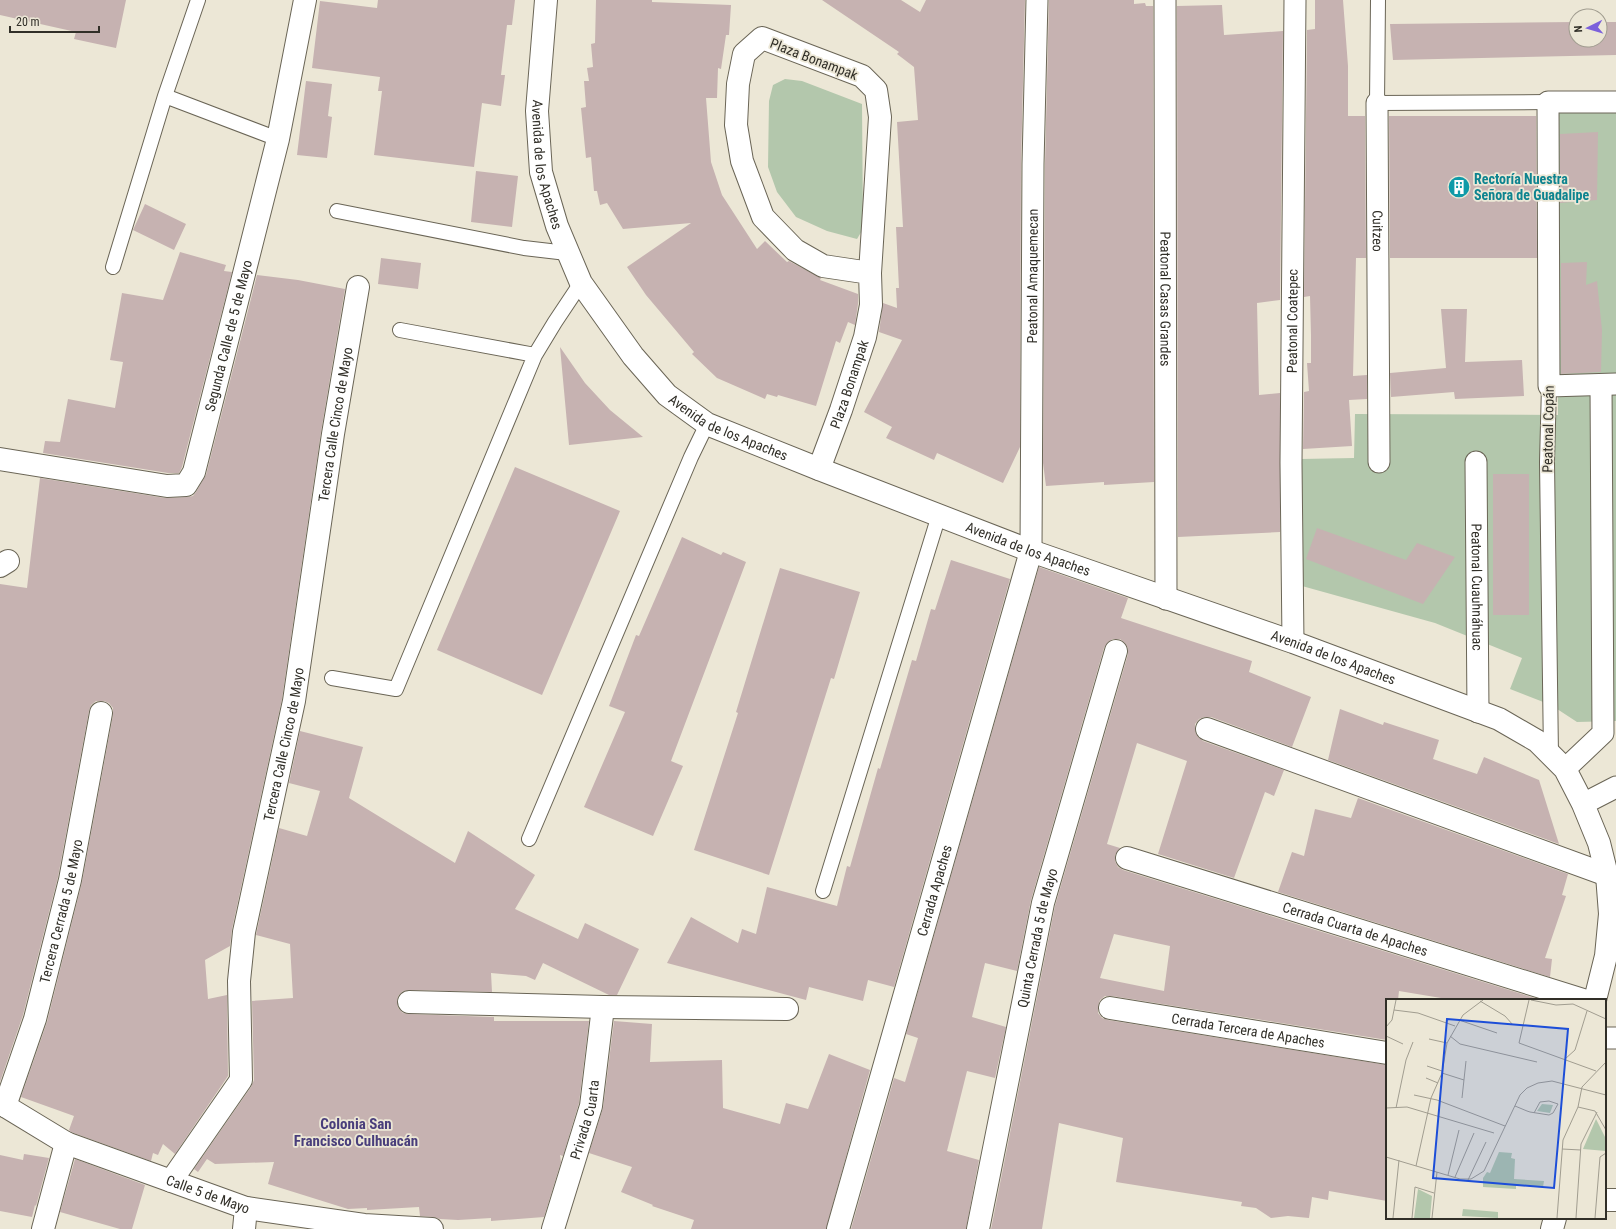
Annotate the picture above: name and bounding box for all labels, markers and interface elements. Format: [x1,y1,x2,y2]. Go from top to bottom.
scale bar [10,8,99,34]
north arrow [1568,8,1608,48]
text: 20 m [16,15,40,29]
text: N [1572,25,1585,33]
street label: Plaza Bonampak [768,35,861,83]
street label: Avenida de los Apaches [529,99,566,231]
place label: Rectoría Nuestra Señora de Guadalipe [1474,171,1589,203]
building icon: Rectoría Nuestra Señora de Guadalipe [1446,174,1472,200]
street label: Peatonal Amaquemecan [1024,209,1041,343]
street label: Cuitzeo [1370,210,1386,252]
street label: Peatonal Casas Grandes [1157,231,1174,367]
street label: Segunda Calle de 5 de Mayo [202,258,255,413]
street label: Peatonal Coatepec [1284,269,1301,373]
street label: Plaza Bonampak [827,337,872,431]
street label: Tercera Calle Cinco de Mayo [315,346,356,503]
street label: Peatonal Copán [1539,385,1557,473]
street label: Avenida de los Apaches [666,391,790,464]
street label: Avenida de los Apaches [964,519,1093,579]
street label: Peatonal Cuauhnáhuac [1468,523,1486,651]
street label: Avenida de los Apaches [1269,627,1398,688]
street label: Tercera Calle Cinco de Mayo [260,666,307,823]
street label: Tercera Cerrada 5 de Mayo [36,838,85,985]
street label: Cerrada Apaches [914,843,955,938]
street label: Quinta Cerrada 5 de Mayo [1014,866,1061,1009]
street label: Cerrada Cuarta de Apaches [1281,899,1430,959]
inset map [1386,999,1606,1219]
street label: Cerrada Tercera de Apaches [1170,1010,1326,1051]
street label: Privada Cuarta [567,1079,602,1161]
district label: Colonia San Francisco Culhuacán [294,1115,418,1150]
street label: Calle 5 de Mayo [164,1172,252,1217]

